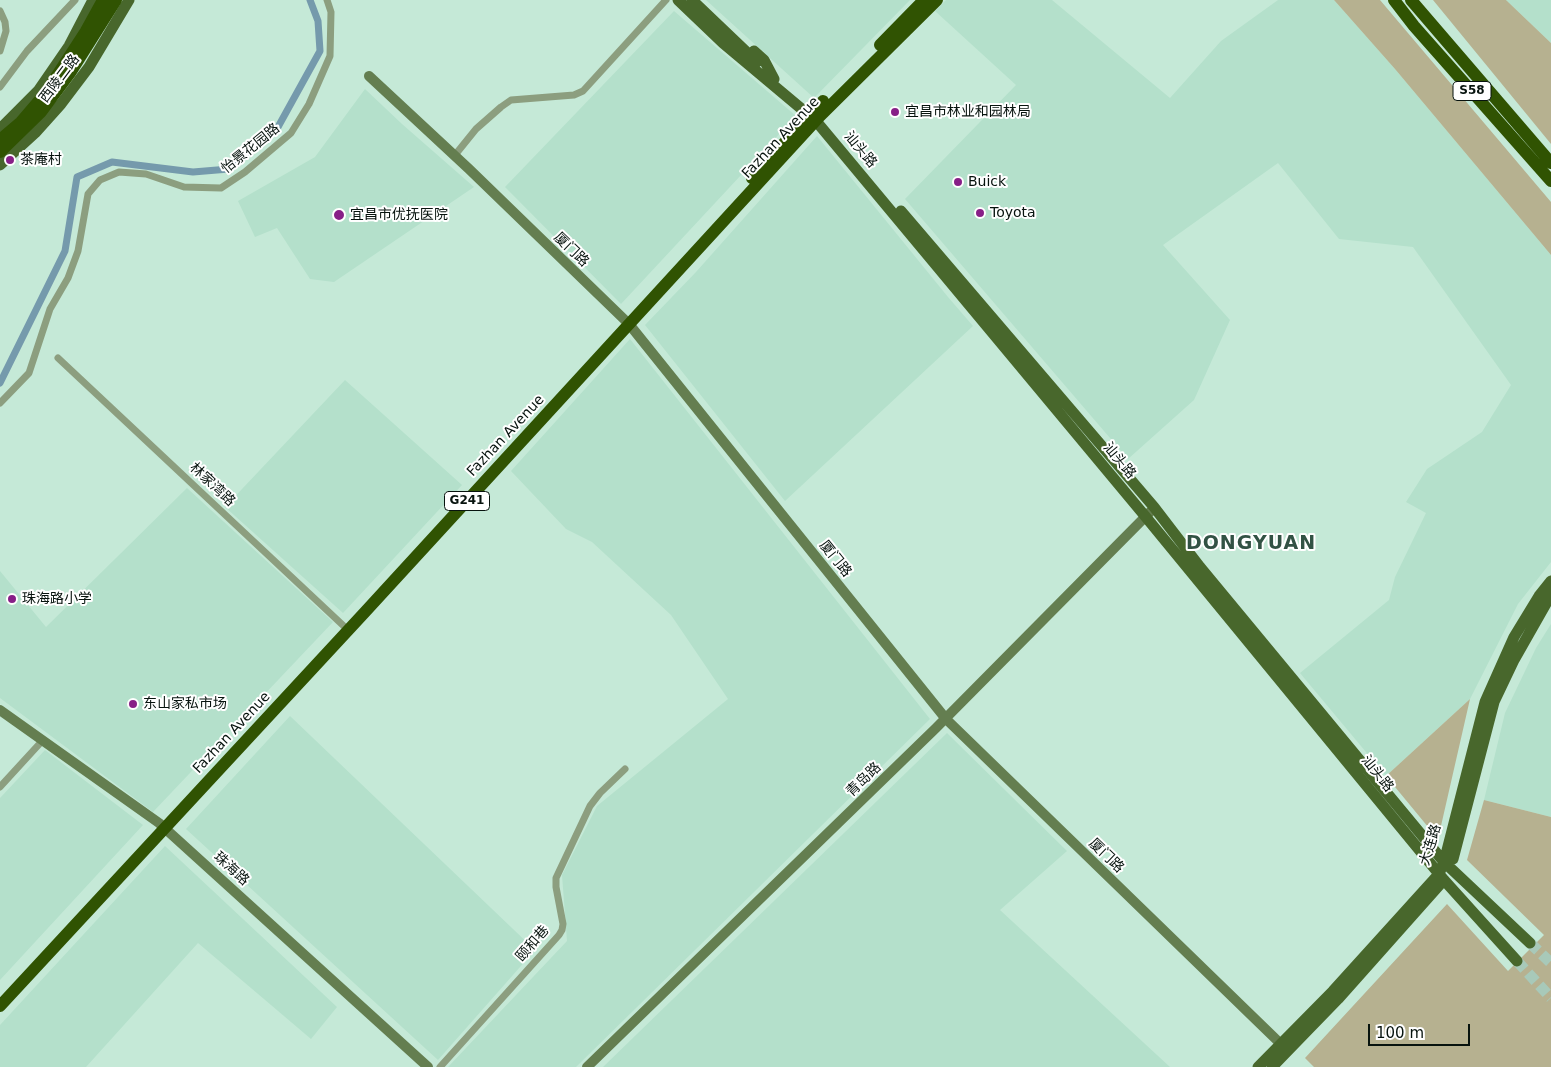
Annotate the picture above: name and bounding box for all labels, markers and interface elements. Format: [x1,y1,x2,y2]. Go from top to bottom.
street label: 西陵二路 [36,52,84,106]
road number: S58 [1453,82,1491,100]
street label: Fazhan Avenue [739,94,823,182]
place label: 宜昌市林业和园林局 [905,104,1031,120]
marker: 宜昌市林业和园林局 [889,106,901,118]
street label: 怡景花园路 [219,120,283,178]
street label: 汕头路 [840,129,880,171]
place label: 茶庵村 [20,152,62,168]
marker: 茶庵村 [4,154,16,166]
place label: Buick [968,174,1006,190]
marker: Buick [952,176,964,188]
place label: Toyota [990,205,1036,221]
place label: 宜昌市优抚医院 [350,207,448,223]
marker: Toyota [974,207,986,219]
marker: 宜昌市优抚医院 [332,208,346,222]
street label: 厦门路 [550,229,592,271]
street label: Fazhan Avenue [464,392,548,480]
street label: 汕头路 [1099,440,1139,482]
street label: 林家湾路 [186,460,238,510]
road number: G241 [444,492,490,511]
district label: DONGYUAN [1185,533,1317,555]
street label: 厦门路 [815,537,855,581]
place label: 珠海路小学 [22,591,92,607]
marker: 珠海路小学 [6,593,18,605]
street label: Fazhan Avenue [190,689,274,777]
place label: 东山家私市场 [143,696,227,712]
marker: 东山家私市场 [127,698,139,710]
street label: 汕头路 [1357,752,1397,796]
street label: 青岛路 [843,759,885,801]
street label: 大连路 [1417,822,1445,868]
street label: 厦门路 [1085,835,1127,877]
street label: 珠海路 [210,849,252,889]
street label: 颐和巷 [513,923,553,965]
scale bar [1371,1014,1474,1046]
text: 100 m [1376,1024,1424,1042]

